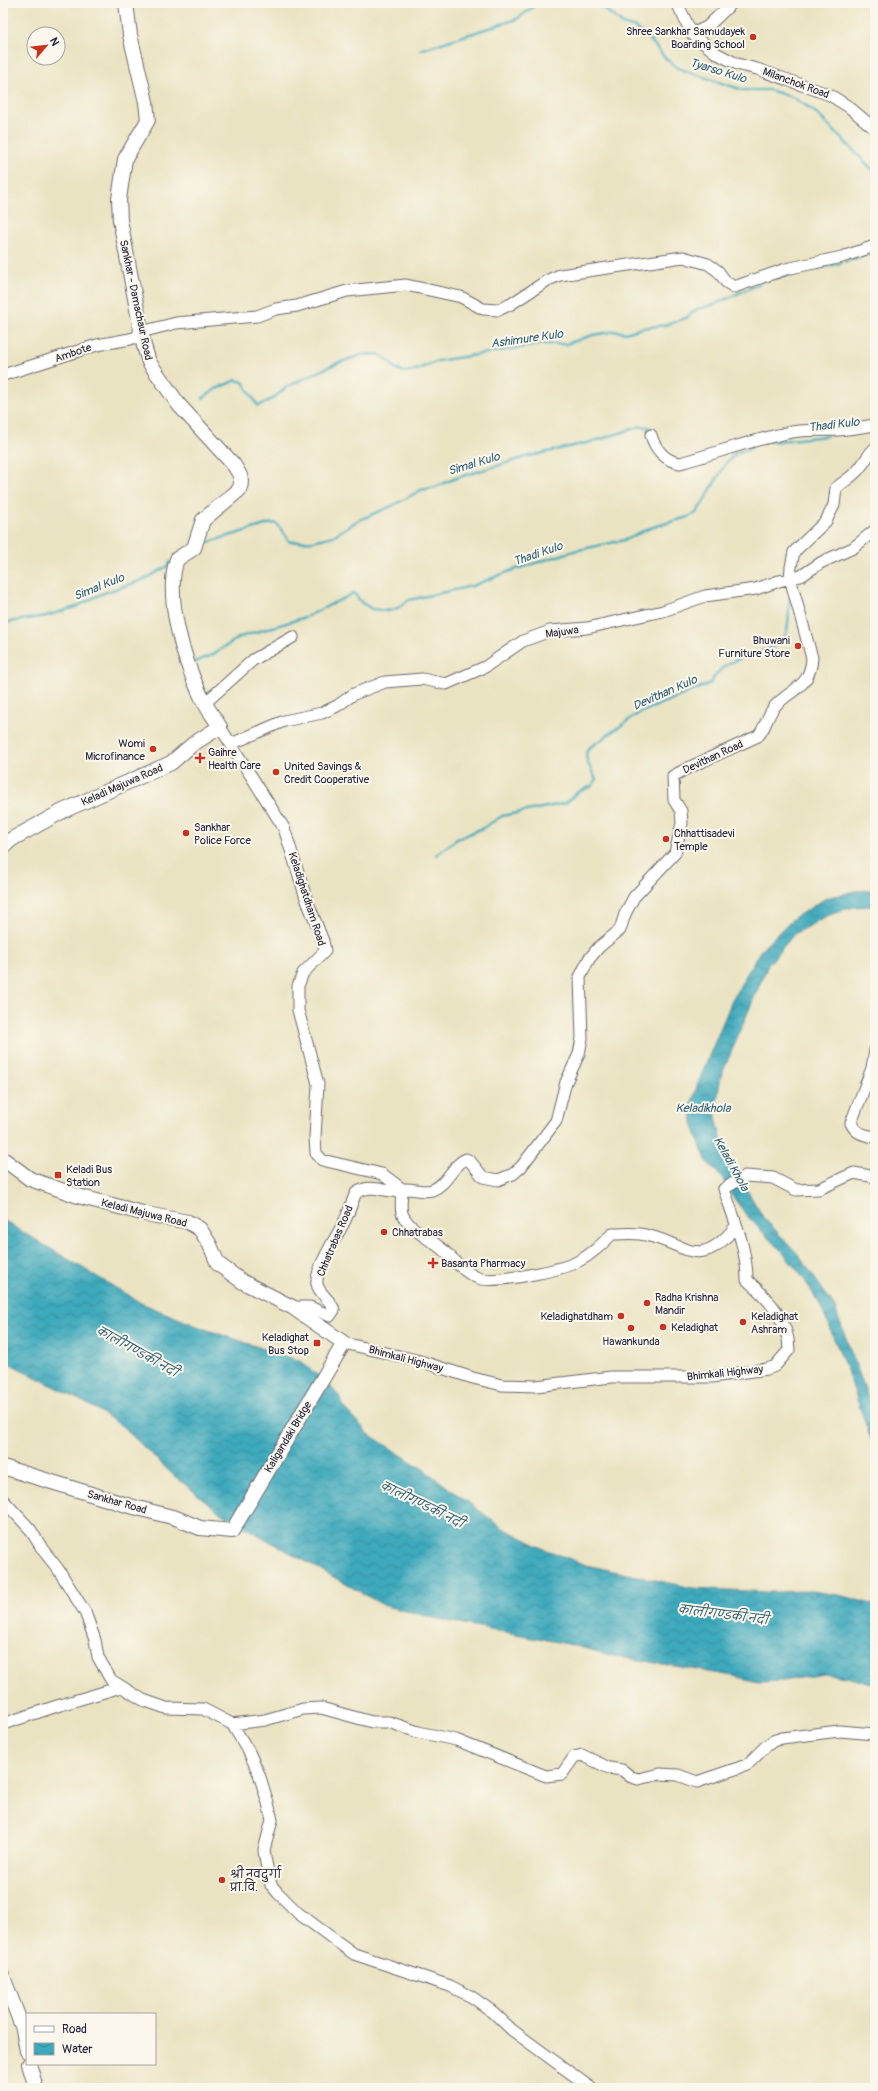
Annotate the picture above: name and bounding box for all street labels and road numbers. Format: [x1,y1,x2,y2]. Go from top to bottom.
street label: Milanchok Road [761,65,831,101]
street label: Sankhar - Damachaur Road [117,239,155,361]
street label: Ambote [53,341,94,365]
street label: Majuwa [545,623,579,641]
street label: Devithan Road [681,737,745,777]
street label: Keladi Majuwa Road [79,761,165,809]
street label: Keladighatdham Road [286,851,328,947]
street label: Keladi Majuwa Road [100,1196,188,1230]
street label: Chhatrabas Road [314,1203,356,1279]
street label: Bhimkali Highway [367,1343,445,1375]
street label: Bhimkali Highway [686,1363,764,1383]
street label: Kaligandaki Bridge [262,1399,315,1475]
street label: Sankhar Road [86,1487,148,1517]

